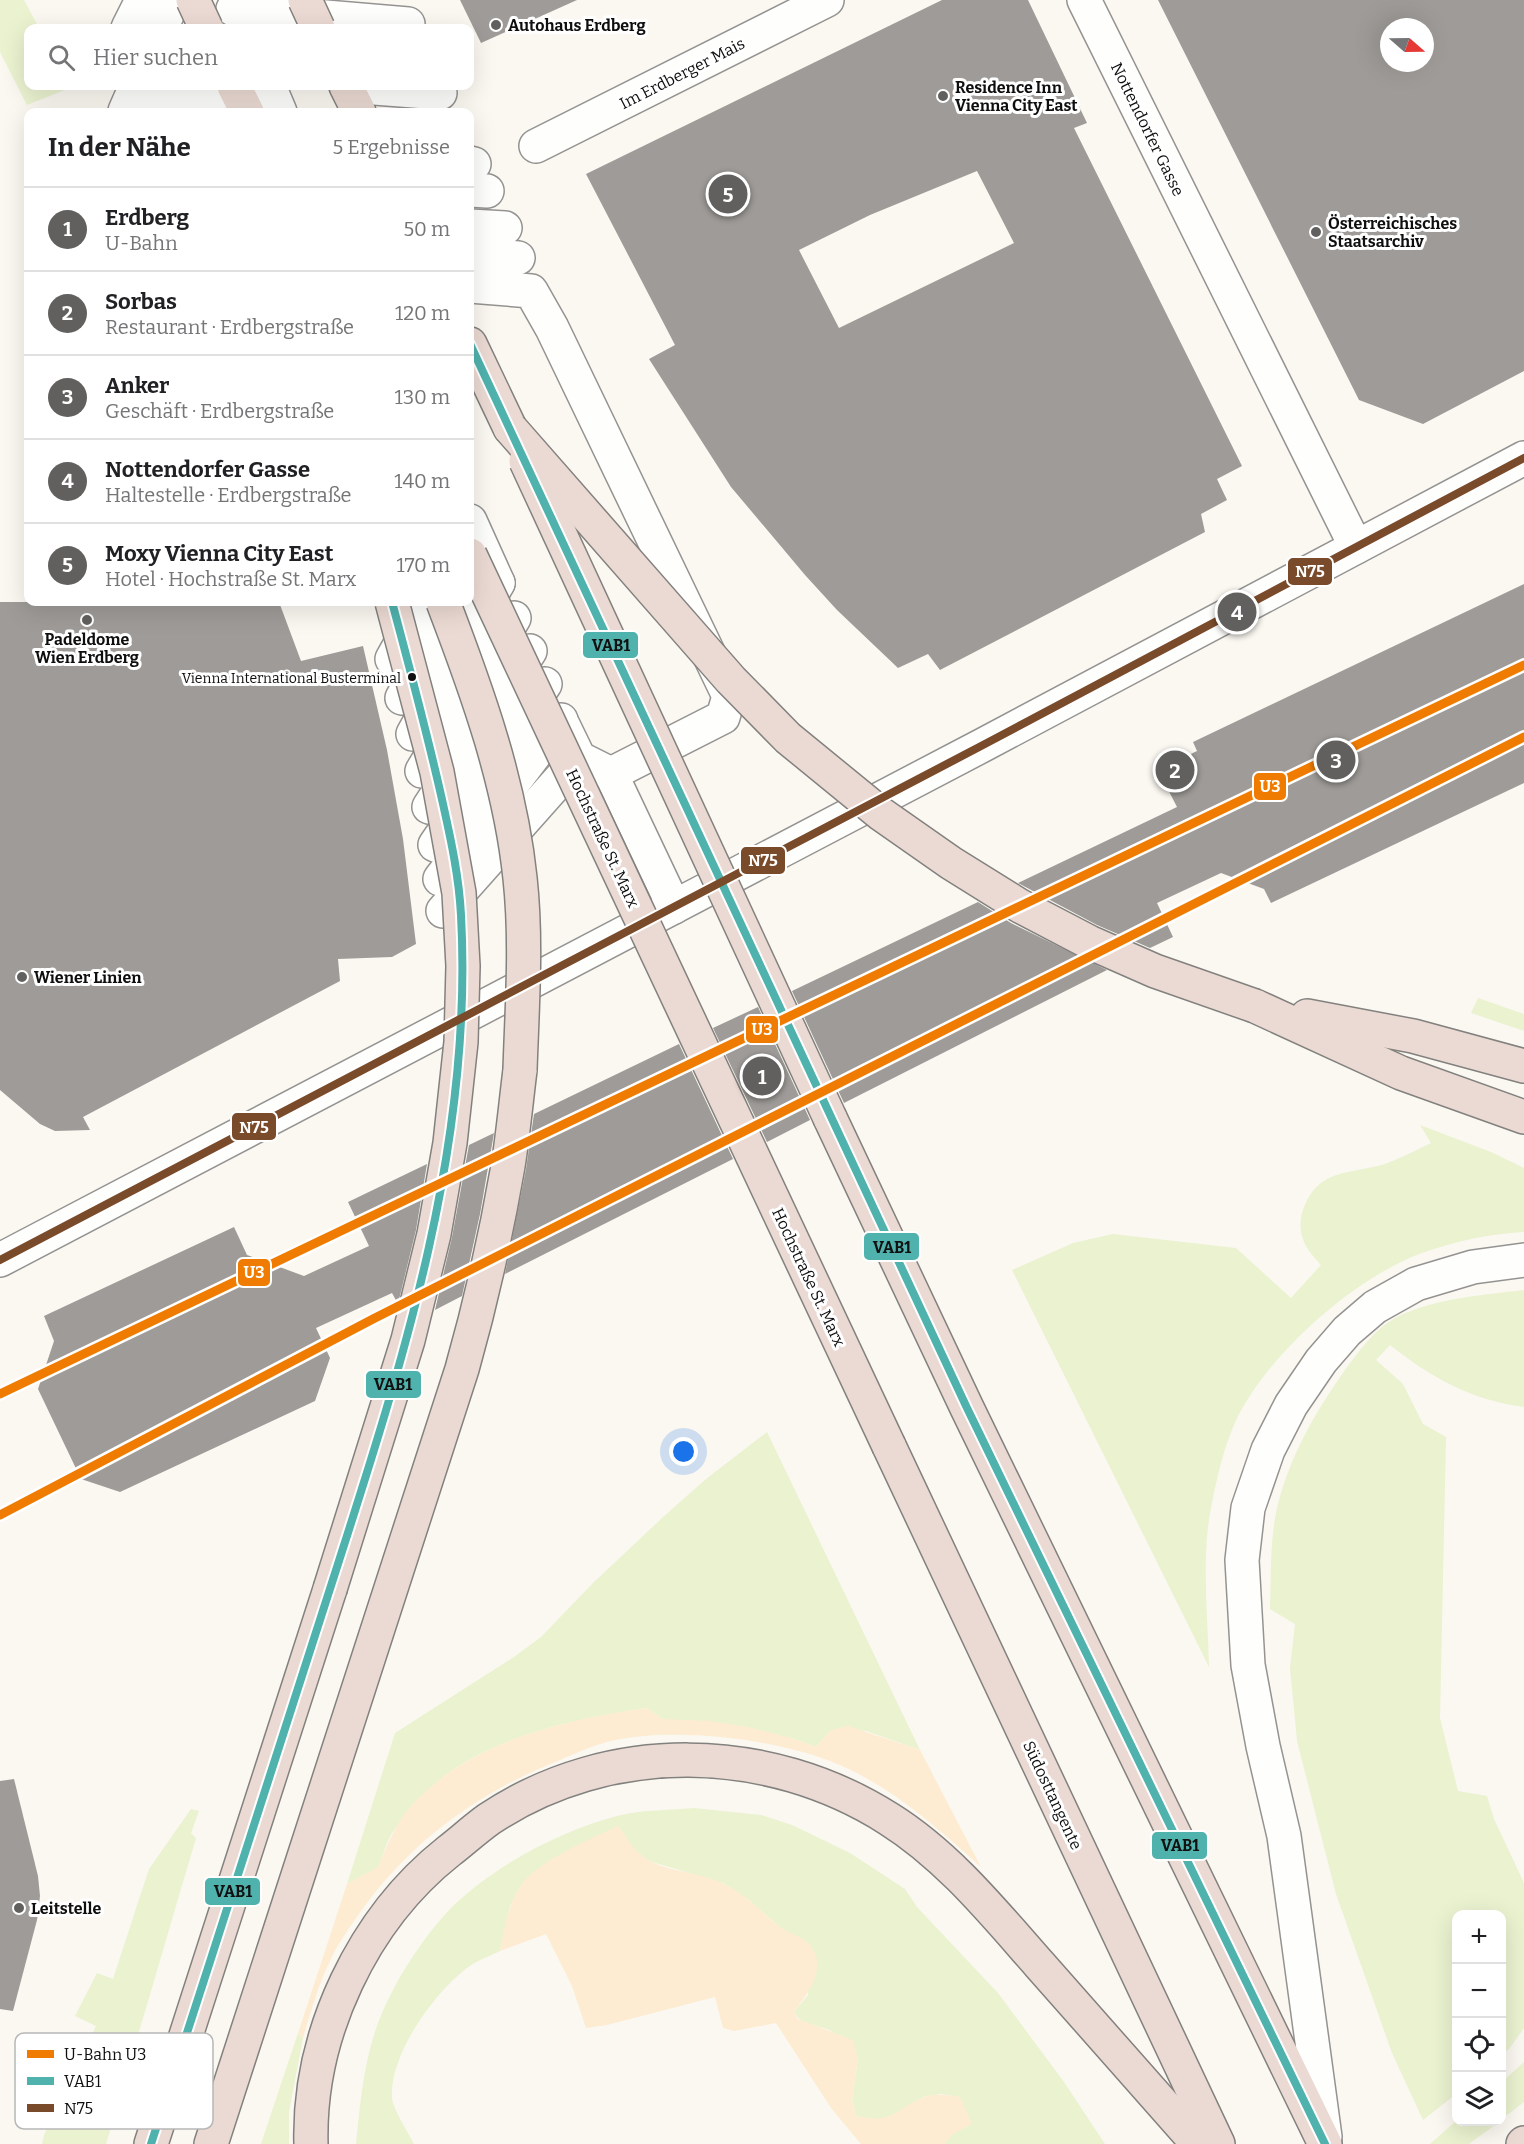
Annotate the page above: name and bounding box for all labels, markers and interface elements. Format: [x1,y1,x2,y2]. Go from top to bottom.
place label: Autohaus Erdberg [508,16,646,35]
marker: Autohaus Erdberg [489,18,503,32]
north arrow [1380,18,1434,72]
search box [24,24,474,90]
street label: Im Erdberger Mais [617,34,748,113]
icon: search [45,41,78,74]
text: Hier suchen [93,44,218,71]
street label: Nottendorfer Gasse [1107,59,1188,199]
place label: Residence Inn Vienna City East [955,78,1078,115]
marker: Residence Inn Vienna City East [936,89,950,103]
text: In der Nähe [48,132,191,163]
text: 5 Ergebnisse [333,135,450,159]
pin: 5 [708,172,748,216]
text: Erdberg [105,204,189,231]
place label: Österreichisches Staatsarchiv [1328,214,1457,251]
text: 1 [63,217,72,241]
text: 50 m [403,217,450,241]
marker: Österreichisches Staatsarchiv [1309,225,1323,239]
text: U-Bahn [105,231,178,255]
text: Sorbas [105,288,177,315]
text: 2 [62,301,73,325]
text: 120 m [395,301,450,325]
text: Restaurant · Erdbergstraße [105,315,354,339]
text: Anker [105,372,169,399]
text: 3 [62,385,73,409]
text: 130 m [395,385,450,409]
text: Geschäft · Erdbergstraße [105,399,334,423]
text: Nottendorfer Gasse [105,456,310,483]
text: 4 [61,469,74,493]
text: 140 m [394,469,450,493]
text: Haltestelle · Erdbergstraße [105,483,351,507]
text: Moxy Vienna City East [105,540,333,567]
text: 5 [62,553,73,577]
text: 170 m [397,553,450,577]
line badge: N75 [1287,557,1333,586]
text: N75 [1295,562,1325,581]
text: Hotel · Hochstraße St. Marx [105,567,356,591]
pin: 4 [1218,590,1256,634]
marker: Padeldome Wien Erdberg [80,613,94,627]
place label: Padeldome Wien Erdberg [35,630,139,667]
line badge: VAB1 [582,631,639,659]
text: VAB1 [592,636,630,655]
place label: Vienna International Busterminal [182,670,401,687]
marker: Vienna International Busterminal [406,671,418,683]
pin: 3 [1316,738,1356,783]
pin: 2 [1156,748,1194,792]
street label: Hochstraße St. Marx [562,766,643,911]
line badge: U3 [1253,772,1287,801]
text: U3 [1259,777,1281,796]
line badge: N75 [740,846,786,875]
text: N75 [748,851,778,870]
place label: Wiener Linien [34,968,142,987]
marker: Wiener Linien [15,970,29,984]
line badge: U3 [745,1015,779,1044]
text: U3 [751,1020,773,1039]
pin: 1 [742,1054,782,1098]
line badge: N75 [231,1112,277,1141]
text: N75 [239,1118,269,1137]
street label: Hochstraße St. Marx [768,1205,849,1350]
line badge: VAB1 [863,1232,920,1261]
text: VAB1 [873,1238,911,1257]
line badge: U3 [237,1258,271,1287]
text: U3 [243,1263,265,1282]
line badge: VAB1 [365,1370,422,1399]
text: VAB1 [374,1375,412,1394]
your location [669,1437,698,1466]
street label: Südosttangente [1019,1738,1086,1853]
line badge: VAB1 [1151,1831,1208,1860]
text: VAB1 [1161,1836,1199,1855]
line badge: VAB1 [204,1877,261,1906]
text: VAB1 [214,1882,252,1901]
place label: Leitstelle [31,1899,101,1918]
marker: Leitstelle [12,1901,26,1915]
map controls [1452,1910,1506,2126]
button: + [1452,1910,1506,1964]
button: − [1452,1964,1506,2018]
button: locate [1452,2018,1506,2072]
legend [15,2033,213,2129]
text: U-Bahn U3 [64,2045,146,2064]
text: VAB1 [64,2072,102,2091]
button: layers [1452,2072,1506,2126]
text: N75 [64,2099,93,2118]

